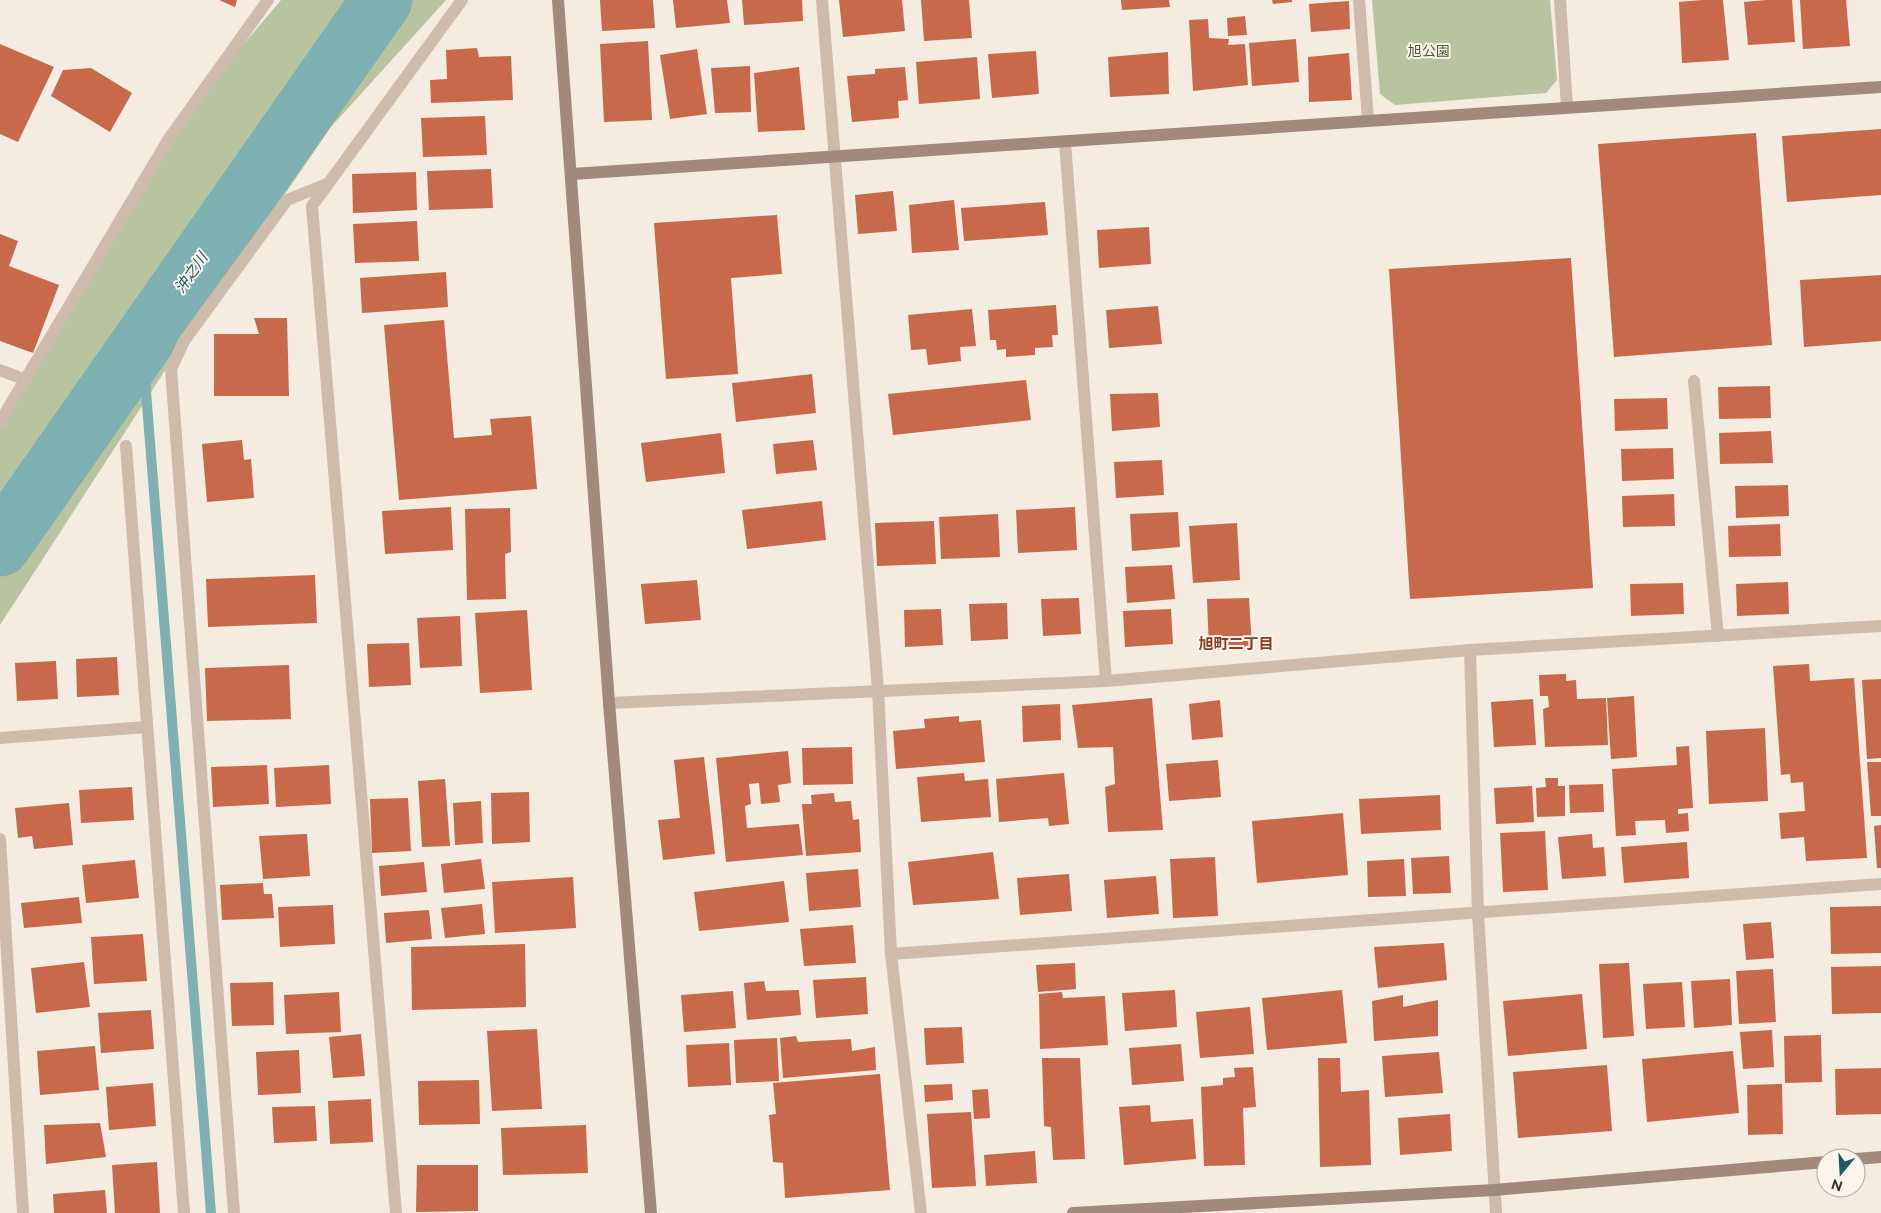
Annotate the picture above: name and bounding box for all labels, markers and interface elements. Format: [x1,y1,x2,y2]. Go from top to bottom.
park label: 旭公園 [1408,43,1450,59]
water label: 沖之川 [171,248,212,297]
district label: 旭町二丁目 [1198,635,1274,653]
north arrow [1816,1148,1866,1198]
text: N [1829,1176,1845,1195]

